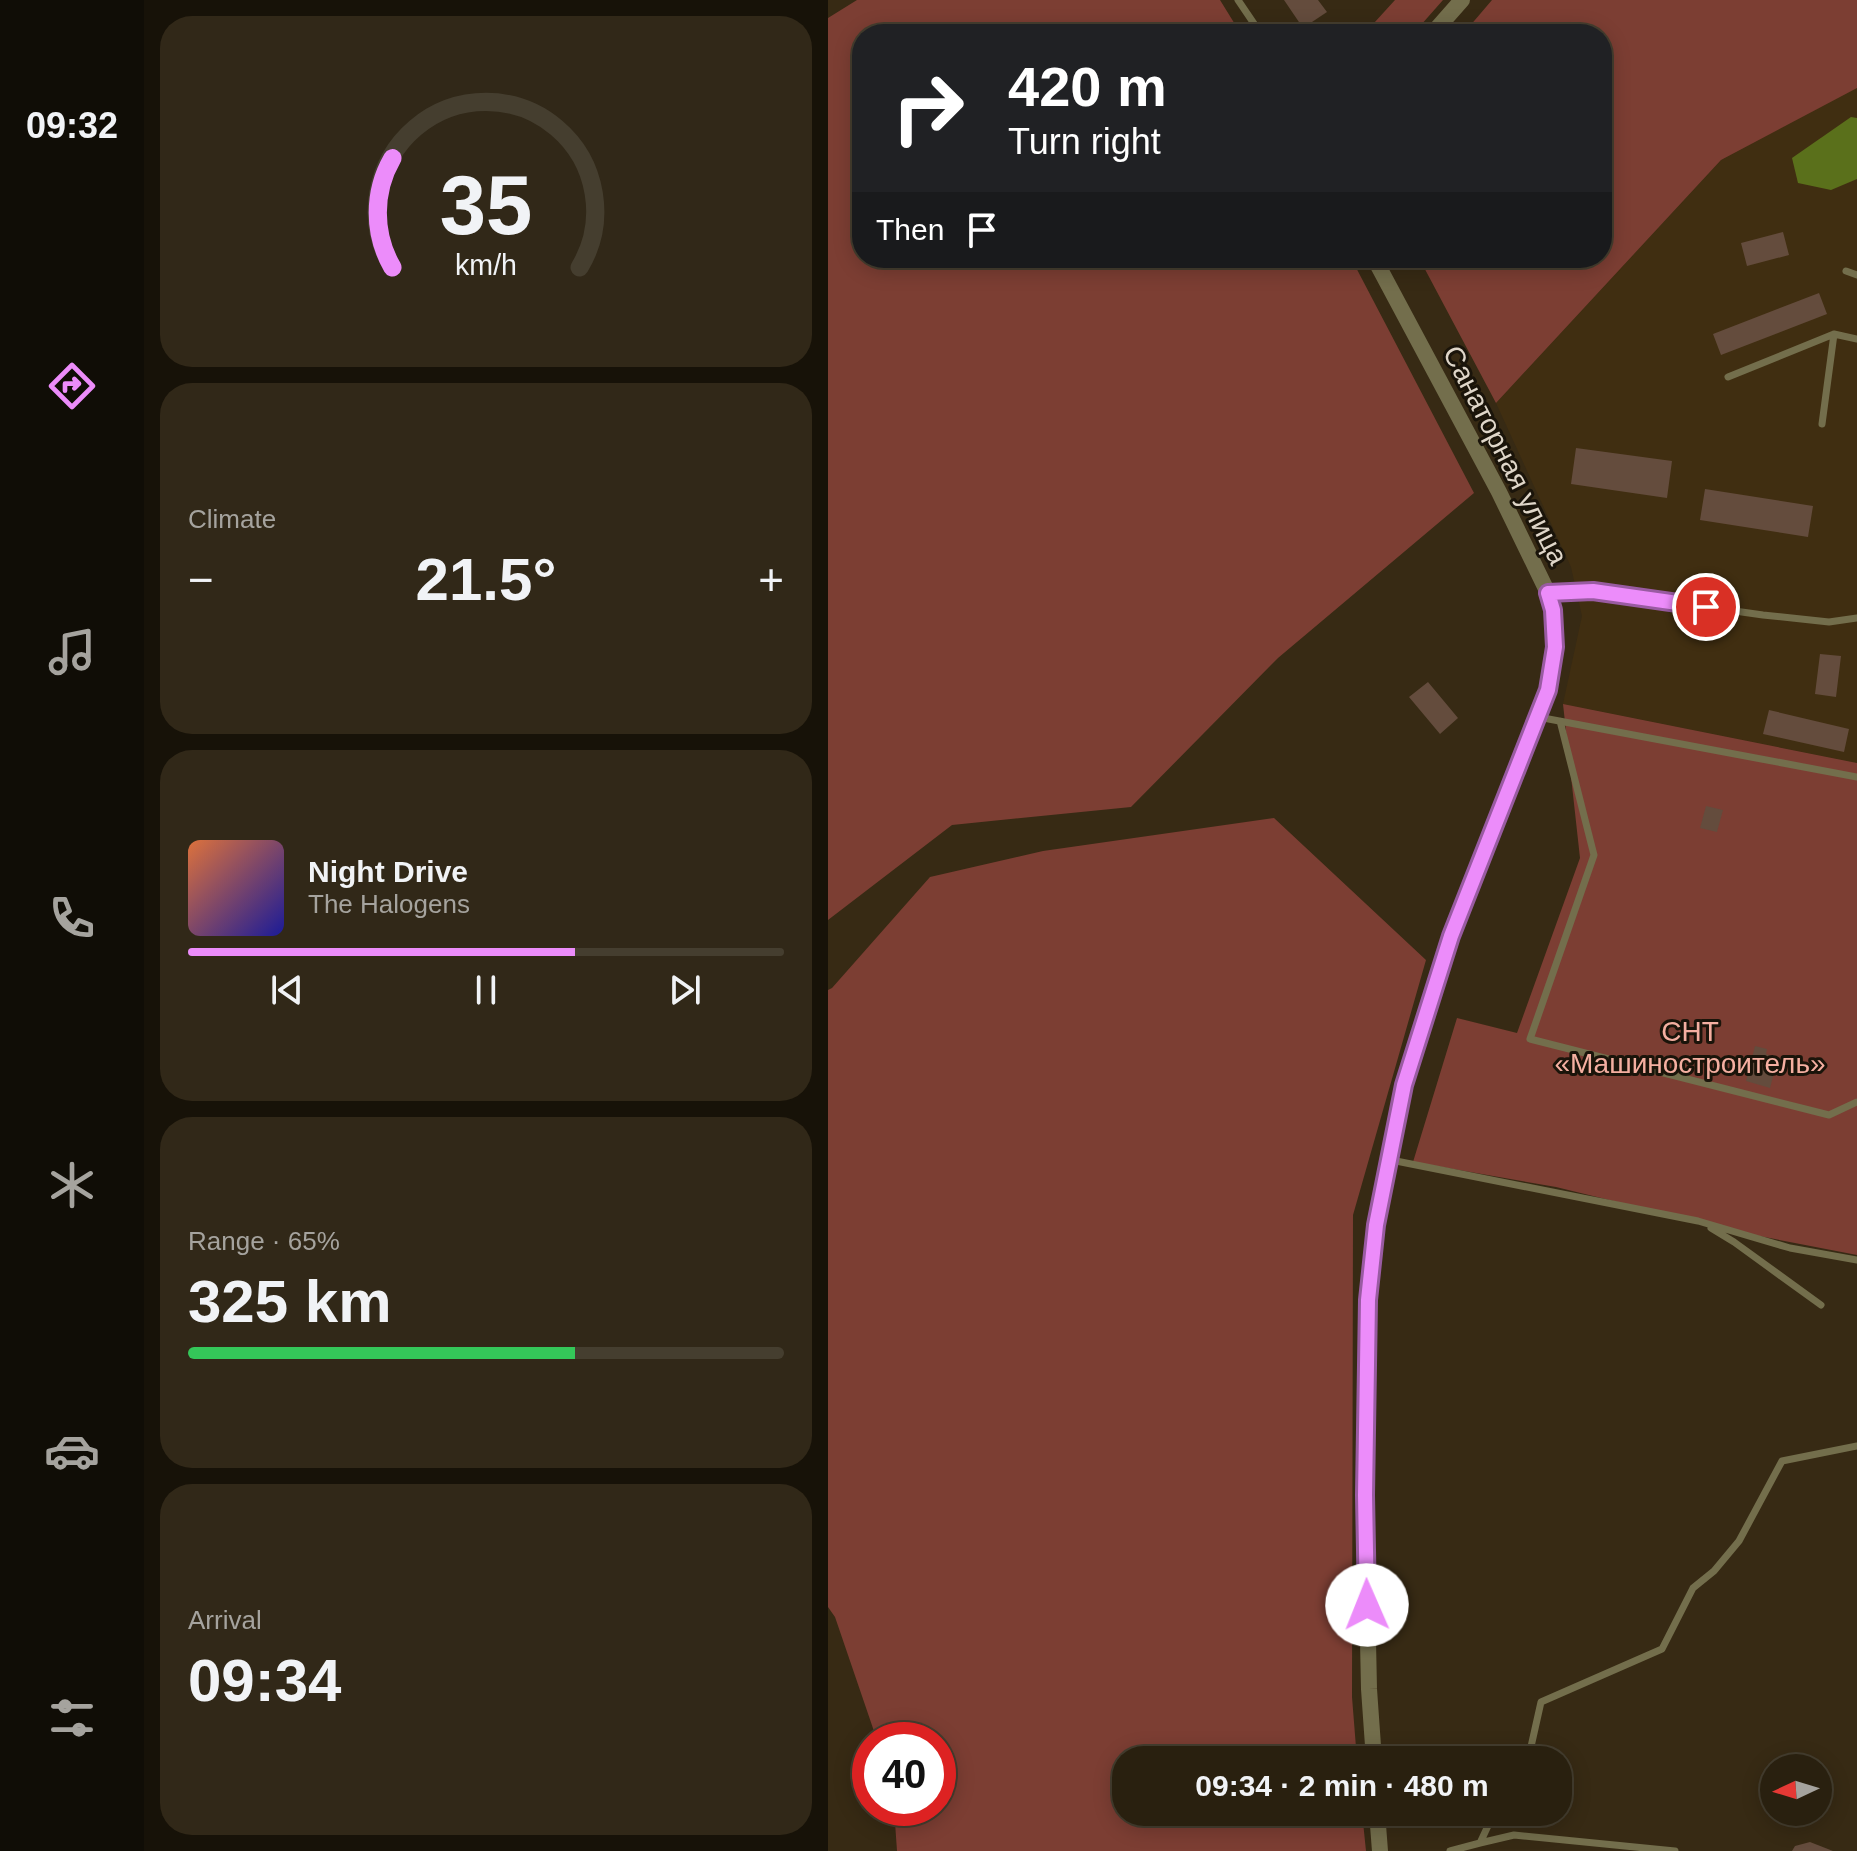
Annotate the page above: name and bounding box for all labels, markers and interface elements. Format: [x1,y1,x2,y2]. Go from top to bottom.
text: 420 m [1008,55,1167,118]
icon: right [876,56,980,160]
text: 09:32 [26,105,118,146]
text: Turn right [1008,121,1161,162]
text: 35 [440,158,532,251]
icon: arrive [960,208,1004,252]
text: Then [876,213,944,246]
text: km/h [455,249,517,281]
street label: Санаторная улица [1437,341,1574,570]
icon: directions [44,358,100,414]
text: Climate [188,504,276,534]
text: 21.5° [416,546,556,613]
text: − [188,555,214,604]
text: + [758,555,784,604]
pin [1672,573,1740,641]
icon: arrive [1684,585,1728,629]
icon: music [44,624,100,680]
text: Night Drive [308,855,468,888]
text: The Halogens [308,889,470,919]
icon: phone [44,890,100,946]
icon: previous [265,968,309,1012]
icon: pause [464,968,508,1012]
icon: next [663,968,707,1012]
park label: СНТ «Машиностроитель» [1554,1016,1826,1079]
icon: climate [44,1157,100,1213]
text: Range · 65% [188,1226,340,1256]
text: 325 km [188,1268,392,1335]
icon: car [44,1423,100,1479]
position arrow [1325,1563,1409,1647]
text: Arrival [188,1605,262,1635]
text: 09:34 [188,1647,341,1714]
icon: filters [44,1690,100,1746]
speed limit sign: 40 [852,1722,956,1826]
north arrow [1760,1754,1832,1826]
map controls [1760,1754,1832,1826]
text: 09:34 · 2 min · 480 m [1195,1769,1489,1802]

